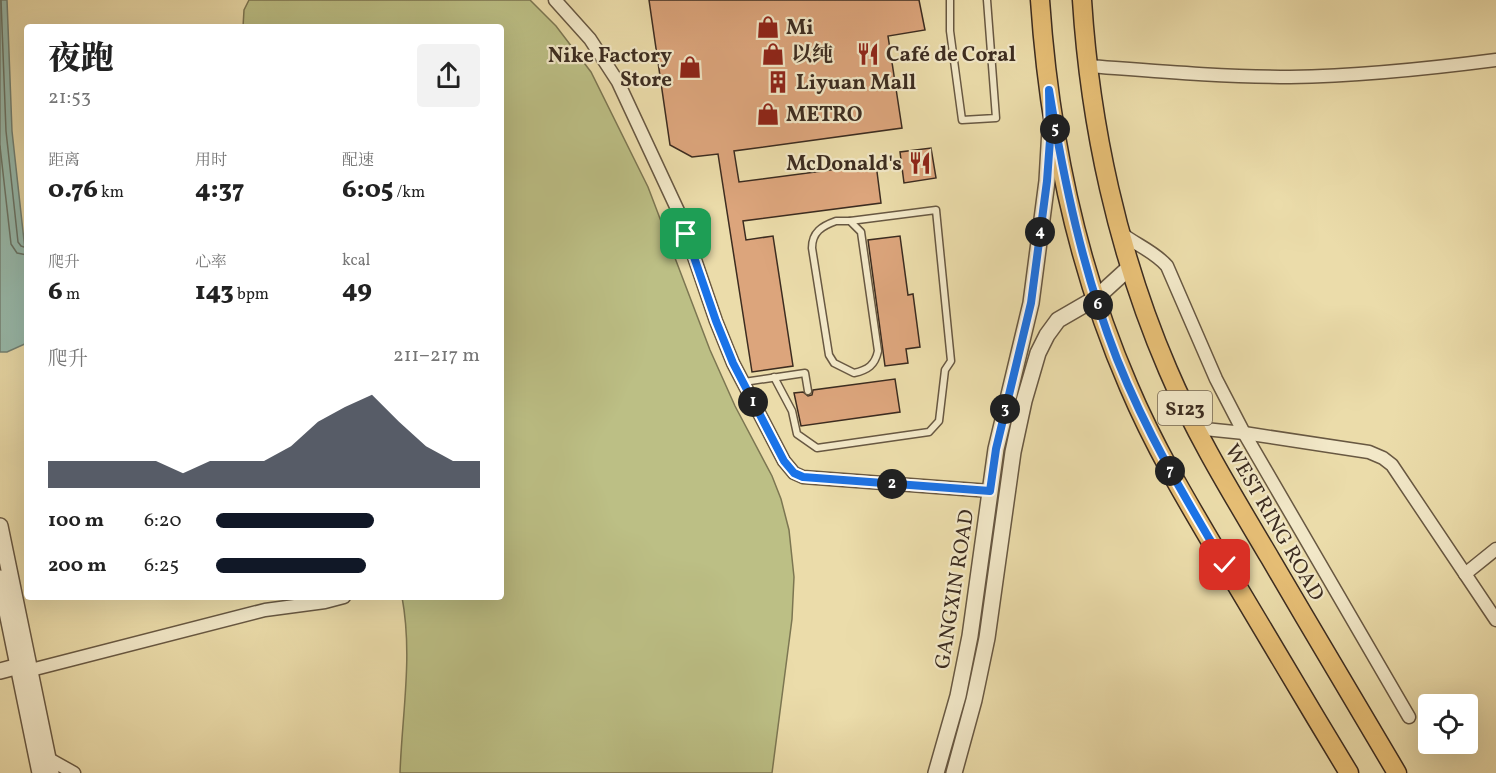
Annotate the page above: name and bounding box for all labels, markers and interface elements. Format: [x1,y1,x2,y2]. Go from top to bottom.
shop icon: Mi [755,14,781,40]
place label: Mi [786,14,814,43]
text: 夜跑 [48,38,114,84]
shop icon: 以纯 [760,41,786,67]
place label: 以纯 [791,41,833,70]
restaurant icon: Café de Coral [855,41,881,67]
place label: Café de Coral [886,41,1016,70]
place label: Nike Factory Store [548,42,672,95]
button: share [417,44,480,107]
shop icon: Nike Factory Store [677,54,703,80]
building icon: Liyuan Mall [765,69,791,95]
place label: Liyuan Mall [796,69,916,98]
text: 21:53 [48,84,91,112]
shop icon: METRO [755,101,781,127]
place label: METRO [786,101,863,130]
pin: 5 [1040,114,1070,144]
text: 5 [1051,118,1059,140]
text: 距离 [48,150,80,172]
text: 用时 [195,150,227,172]
text: 配速 [342,150,374,172]
place label: McDonald's [786,150,902,179]
restaurant icon: McDonald's [907,150,933,176]
text: 0.76 [48,172,98,208]
text: 4:37 [195,172,244,208]
text: 6:05 [342,172,393,208]
text: km [98,182,124,204]
text: /km [393,182,425,204]
pin [660,208,711,259]
icon: arrive [669,217,702,250]
pin: 4 [1025,217,1055,247]
text: 4 [1035,221,1045,243]
text: kcal [342,250,370,272]
text: 爬升 [48,252,80,274]
text: 心率 [195,252,227,274]
text: 49 [342,272,372,308]
text: 6 [48,274,63,310]
text: 143 [195,274,234,310]
text: m [63,284,80,306]
text: bpm [234,284,269,306]
pin: 6 [1083,290,1113,320]
text: 6 [1094,294,1102,316]
text: 211–217 m [393,342,480,370]
text: 爬升 [48,346,88,374]
pin: 1 [738,387,768,417]
text: 1 [750,391,756,413]
road number: S123 [1158,391,1212,425]
pin: 3 [990,394,1020,424]
text: 3 [1001,398,1009,420]
street label: WEST RING ROAD [1217,439,1330,606]
pin: 7 [1155,456,1185,486]
text: 7 [1166,460,1174,482]
pin: 2 [877,469,907,499]
text: 2 [888,473,896,495]
text: 100 m [48,507,104,535]
text: 6:20 [144,507,181,535]
street label: GANGXIN ROAD [929,507,982,671]
pin [1199,539,1250,590]
icon: check [1208,548,1241,581]
text: 200 m [48,552,106,580]
text: 6:25 [144,552,179,580]
map controls [1418,694,1478,754]
button: locate [1418,694,1478,754]

